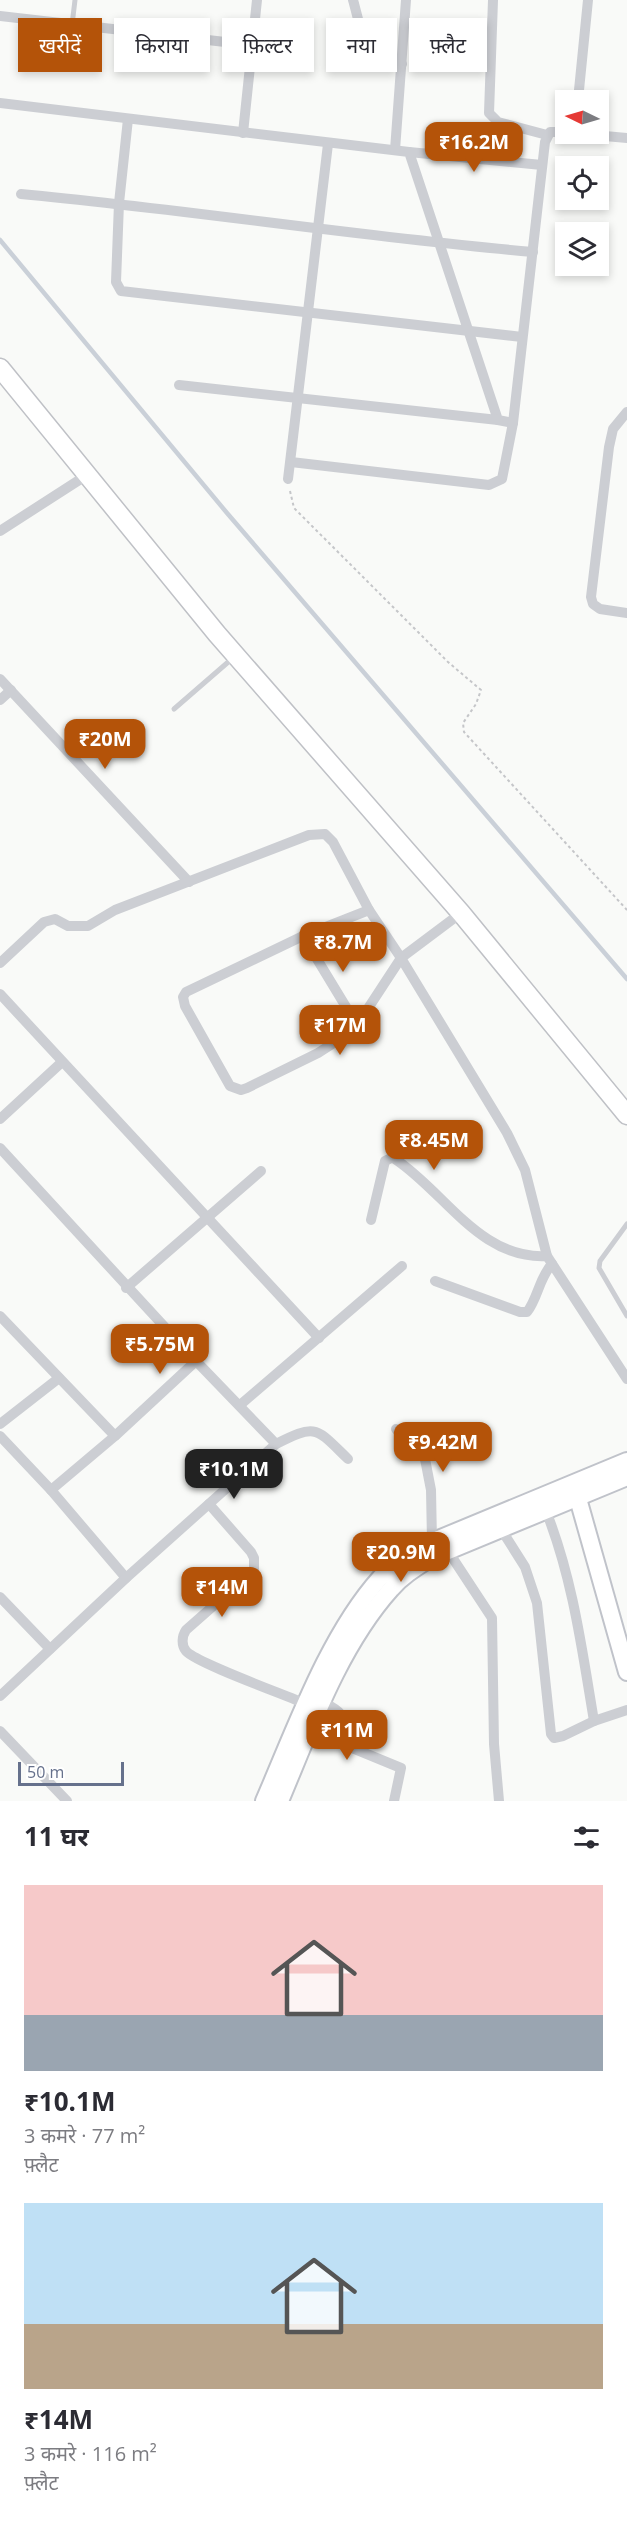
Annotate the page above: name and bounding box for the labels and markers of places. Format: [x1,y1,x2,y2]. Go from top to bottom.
pin: ₹16.2M [425,122,523,173]
pin: ₹20M [69,719,141,770]
pin: ₹8.7M [301,922,385,973]
pin: ₹17M [304,1005,376,1056]
pin: ₹8.45M [385,1120,483,1171]
pin: ₹5.75M [111,1324,209,1375]
pin: ₹9.42M [394,1422,492,1473]
pin: ₹10.1M [185,1449,283,1500]
pin: ₹20.9M [352,1532,450,1583]
pin: ₹14M [186,1567,258,1618]
pin: ₹11M [311,1710,383,1761]

